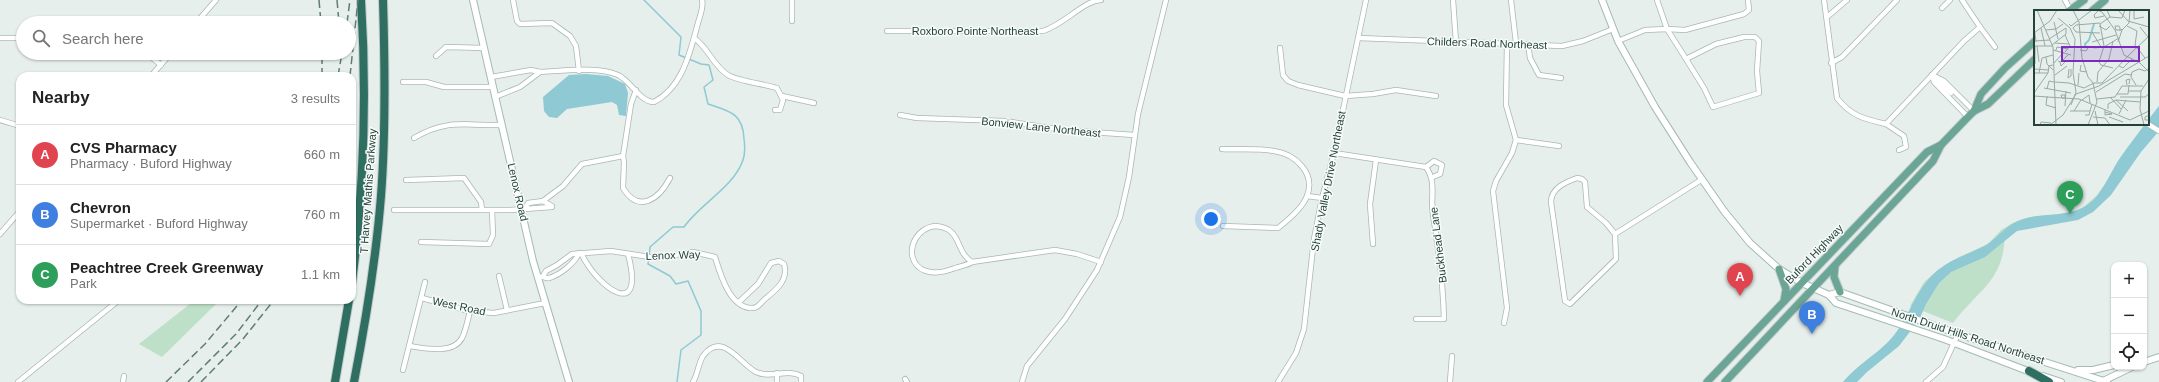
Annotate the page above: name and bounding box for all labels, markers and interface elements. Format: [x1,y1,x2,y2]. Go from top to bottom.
inset map [2034,10,2149,125]
search box [16,16,356,60]
street label: Roxboro Pointe Northeast [912,25,1038,37]
icon: search [30,27,52,49]
text: Search here [62,30,144,47]
street label: Childers Road Northeast [1427,35,1547,51]
text: Nearby [32,88,90,107]
text: 3 results [291,91,340,106]
street label: Shady Valley Drive Northeast [1308,110,1348,252]
street label: Bonview Lane Northeast [981,115,1101,139]
street label: T Harvey Mathis Parkway [358,128,378,254]
text: CVS Pharmacy [70,139,177,156]
text: A [40,147,50,162]
text: 660 m [304,147,340,162]
text: Pharmacy · Buford Highway [70,156,232,171]
street label: Lenox Road [505,162,531,222]
pin: C [2057,181,2083,214]
text: Chevron [70,199,131,216]
street label: Buckhead Lane [1427,206,1449,284]
text: B [40,207,50,222]
text: 760 m [304,207,340,222]
your location [1201,209,1221,229]
text: Supermarket · Buford Highway [70,216,248,231]
street label: Buford Highway [1783,222,1846,286]
street label: Lenox Way [645,248,701,262]
text: Peachtree Creek Greenway [70,259,263,276]
map controls [2111,262,2147,370]
button: + [2111,262,2147,298]
pin: A [1727,263,1753,296]
text: C [40,267,50,282]
text: 1.1 km [301,267,340,282]
text: Park [70,276,97,291]
street label: West Road [431,294,487,318]
button: − [2111,298,2147,334]
pin: B [1799,301,1825,334]
street label: North Druid Hills Road Northeast [1890,306,2046,366]
button: locate [2111,334,2147,370]

